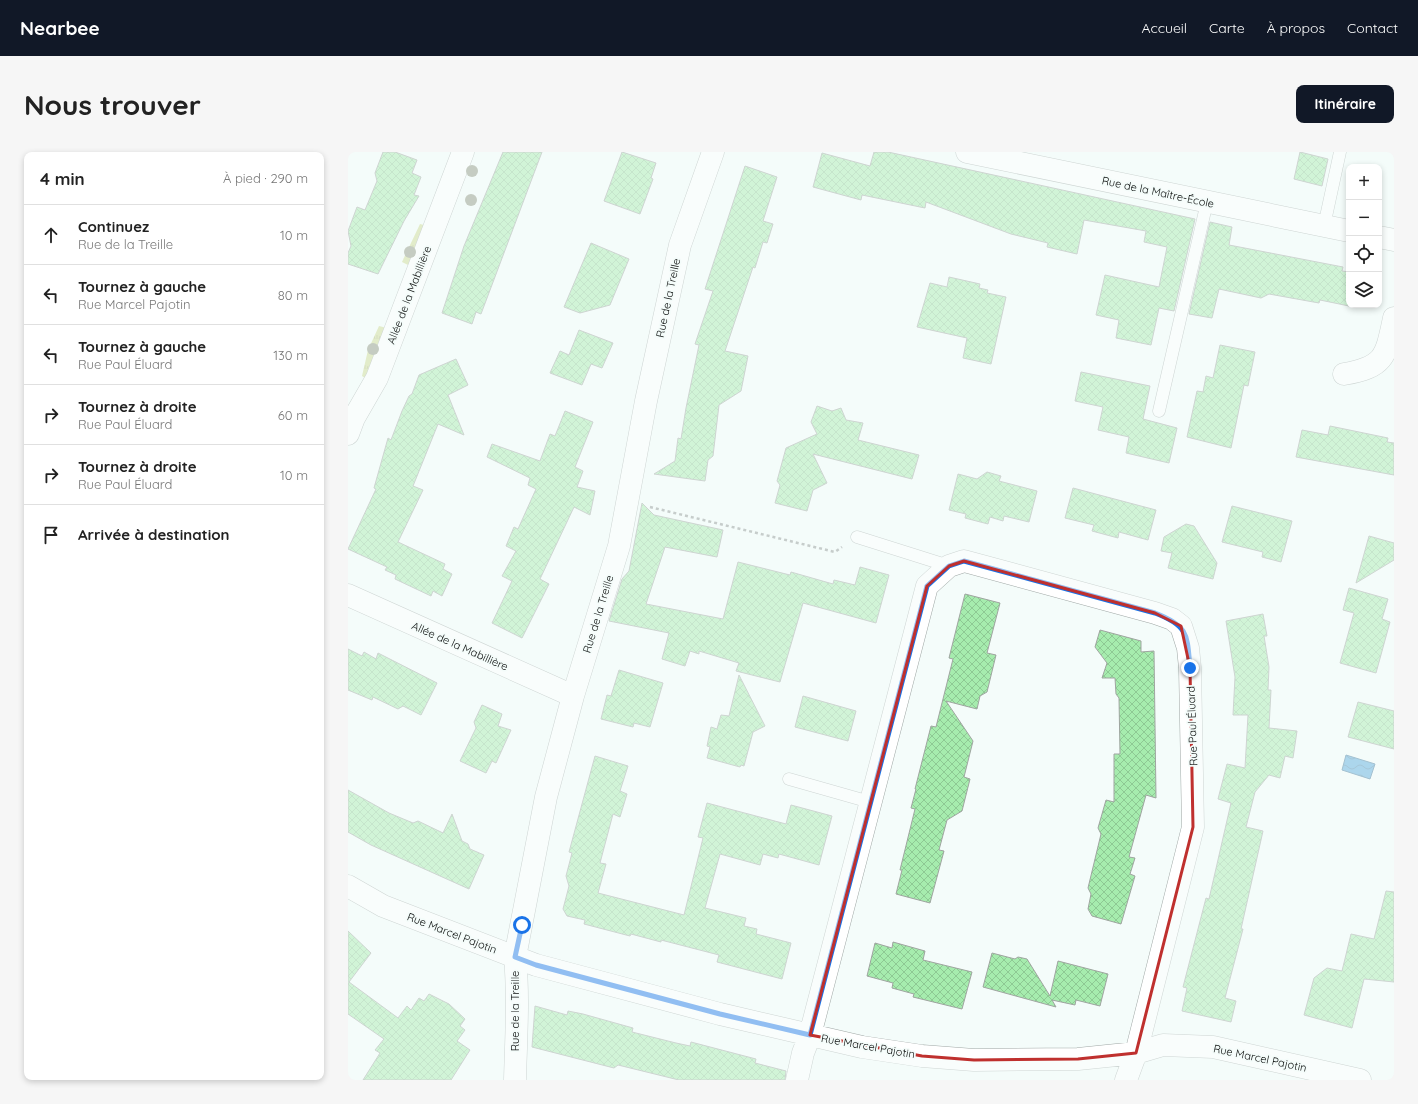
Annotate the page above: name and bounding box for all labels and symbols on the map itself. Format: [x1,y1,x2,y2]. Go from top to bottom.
street label: Rue de la Maître-École [1101,173,1215,211]
street label: Allée de la Mabillière [384,244,434,346]
street label: Rue de la Treille [653,257,683,339]
street label: Rue de la Treille [580,573,616,655]
street label: Allée de la Mabillière [410,618,510,674]
route end [1181,659,1199,677]
street label: Rue Paul Éluard [1184,686,1200,766]
street label: Rue Marcel Pajotin [405,909,499,957]
route start [513,916,531,934]
street label: Rue de la Treille [508,971,522,1051]
street label: Rue Marcel Pajotin [820,1031,916,1061]
street label: Rue Marcel Pajotin [1212,1041,1308,1075]

